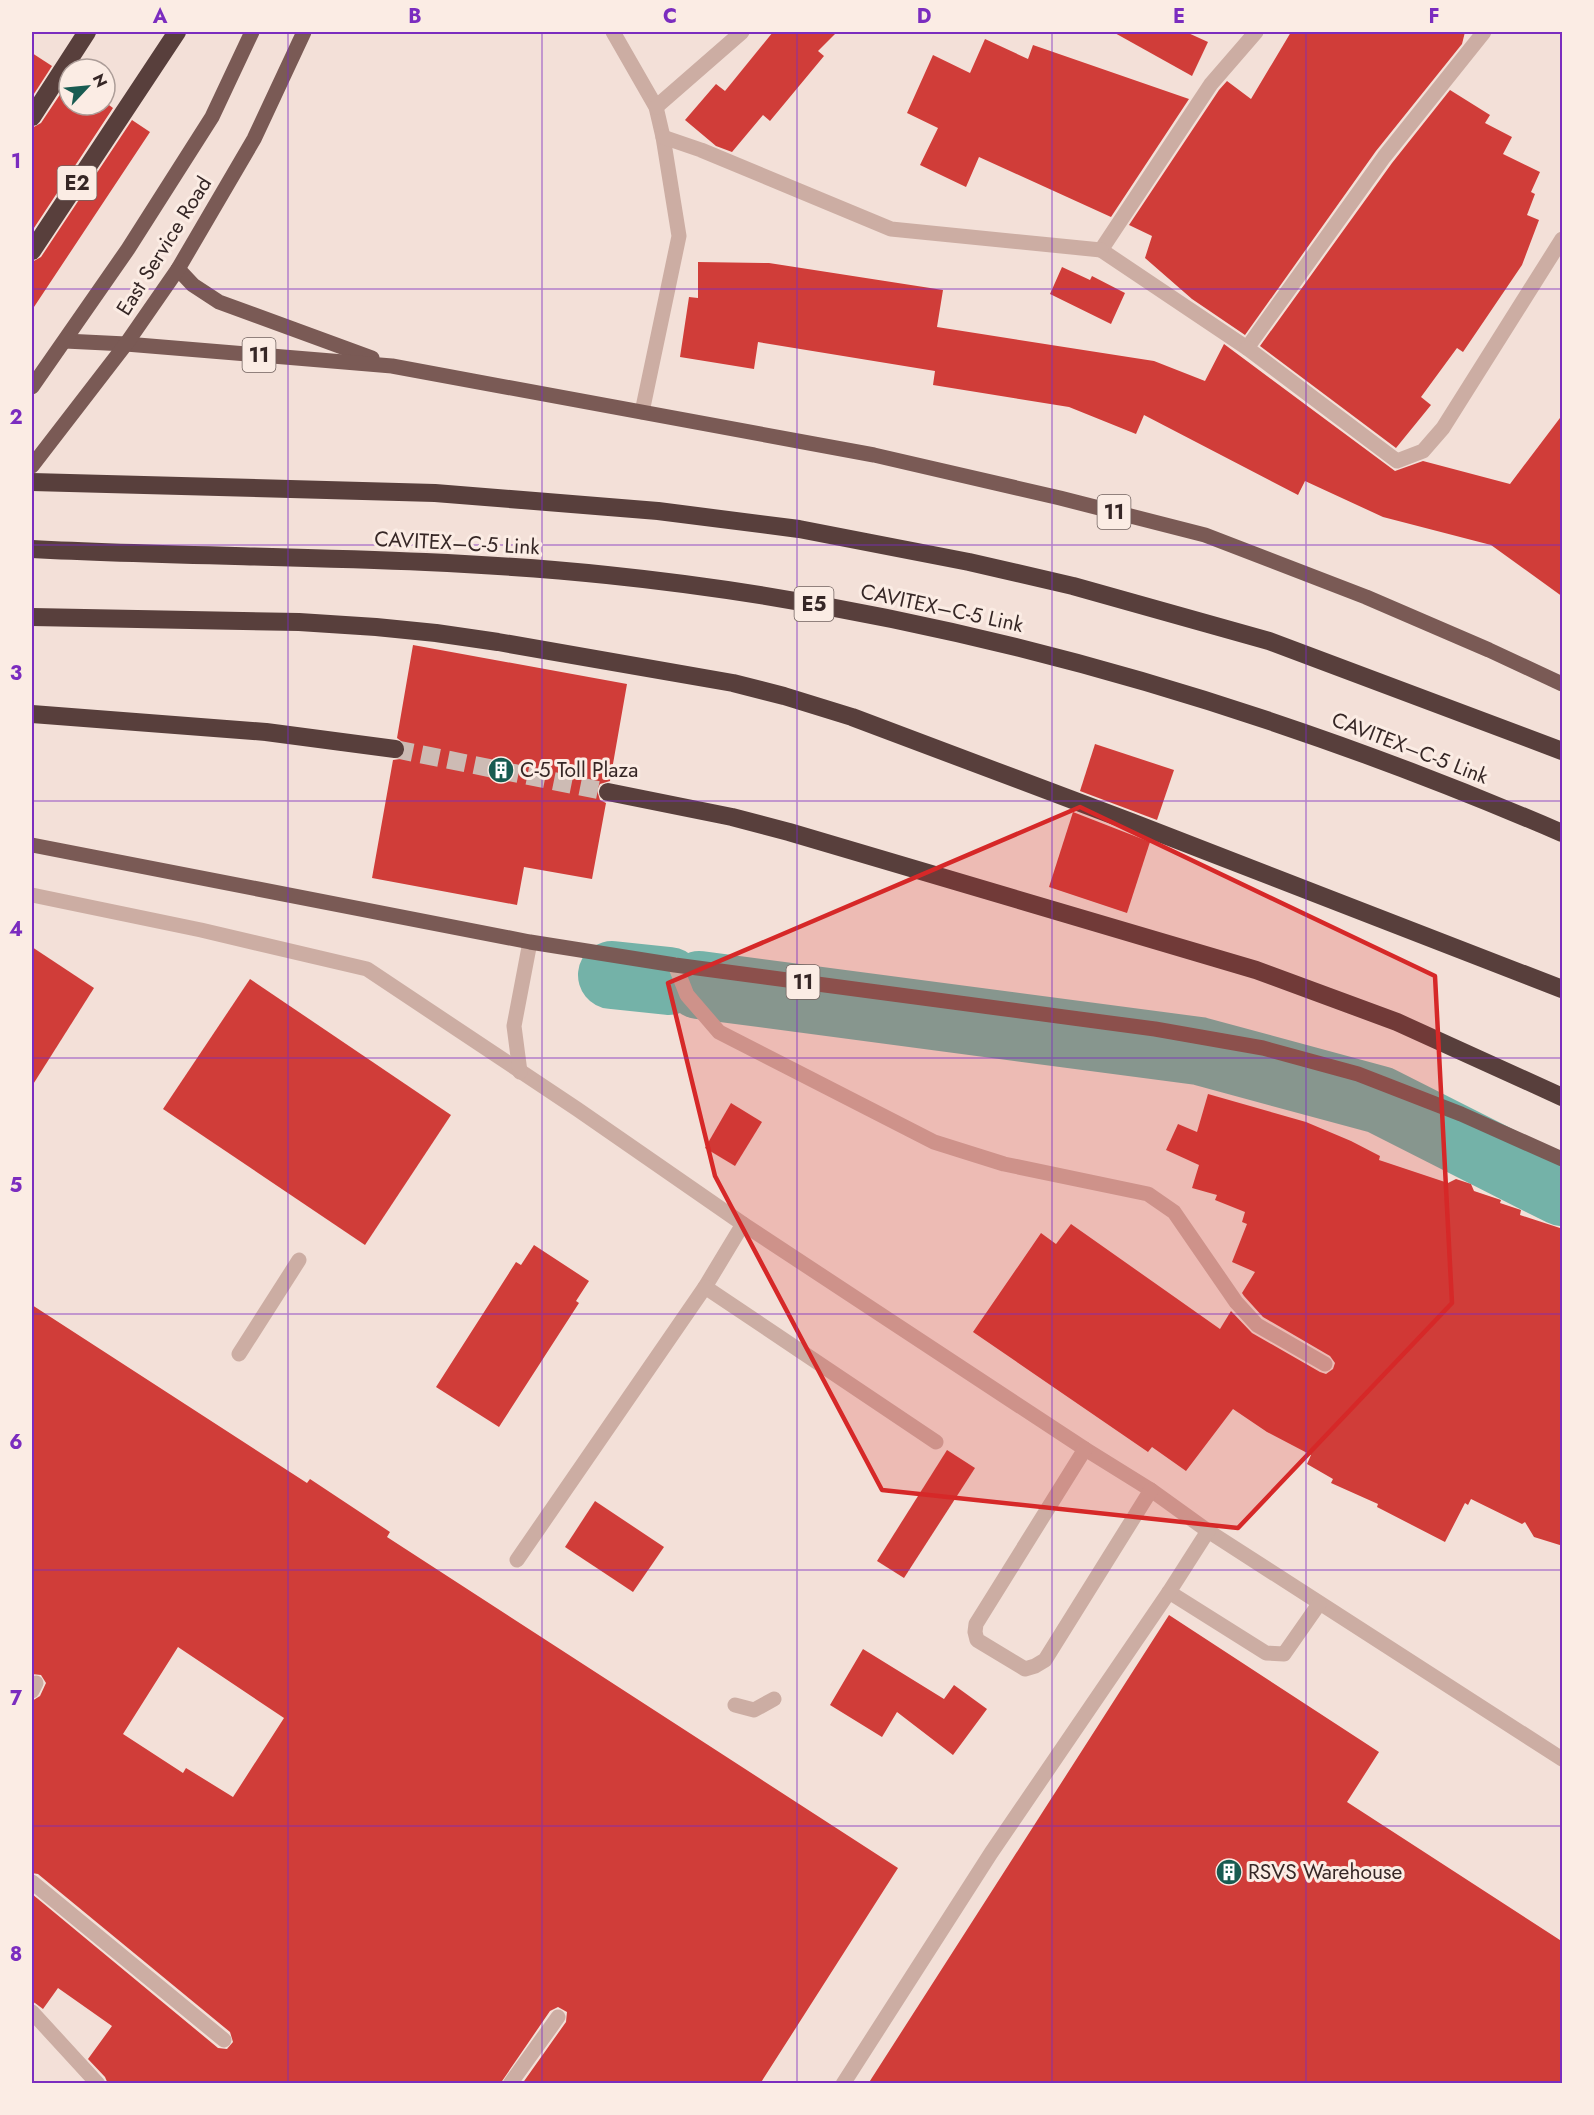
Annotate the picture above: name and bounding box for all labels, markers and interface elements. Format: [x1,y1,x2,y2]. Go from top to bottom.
text: A [152,2,168,31]
text: B [408,2,422,31]
text: C [663,2,677,31]
text: D [917,2,931,31]
text: E [1173,2,1185,31]
text: F [1428,2,1440,31]
north arrow [57,57,117,117]
text: N [87,70,113,91]
text: 1 [11,147,21,176]
road number: E2 [58,166,97,200]
street label: East Service Road [109,171,219,321]
road number: 11 [242,338,276,372]
text: 2 [9,403,23,432]
road number: 11 [1098,495,1130,529]
street label: CAVITEX–C-5 Link [374,524,541,562]
street label: CAVITEX–C-5 Link [858,576,1027,640]
road number: E5 [794,587,834,621]
text: 3 [10,659,22,688]
street label: CAVITEX–C-5 Link [1327,704,1493,792]
building icon: C-5 Toll Plaza [486,755,516,785]
place label: C-5 Toll Plaza [520,755,638,785]
text: 4 [9,915,23,944]
road number: 11 [786,965,820,999]
text: 5 [10,1171,23,1200]
text: 6 [9,1428,23,1457]
text: 7 [10,1684,23,1713]
building icon: RSVS Warehouse [1214,1857,1244,1887]
place label: RSVS Warehouse [1248,1857,1402,1887]
text: 8 [10,1940,22,1969]

